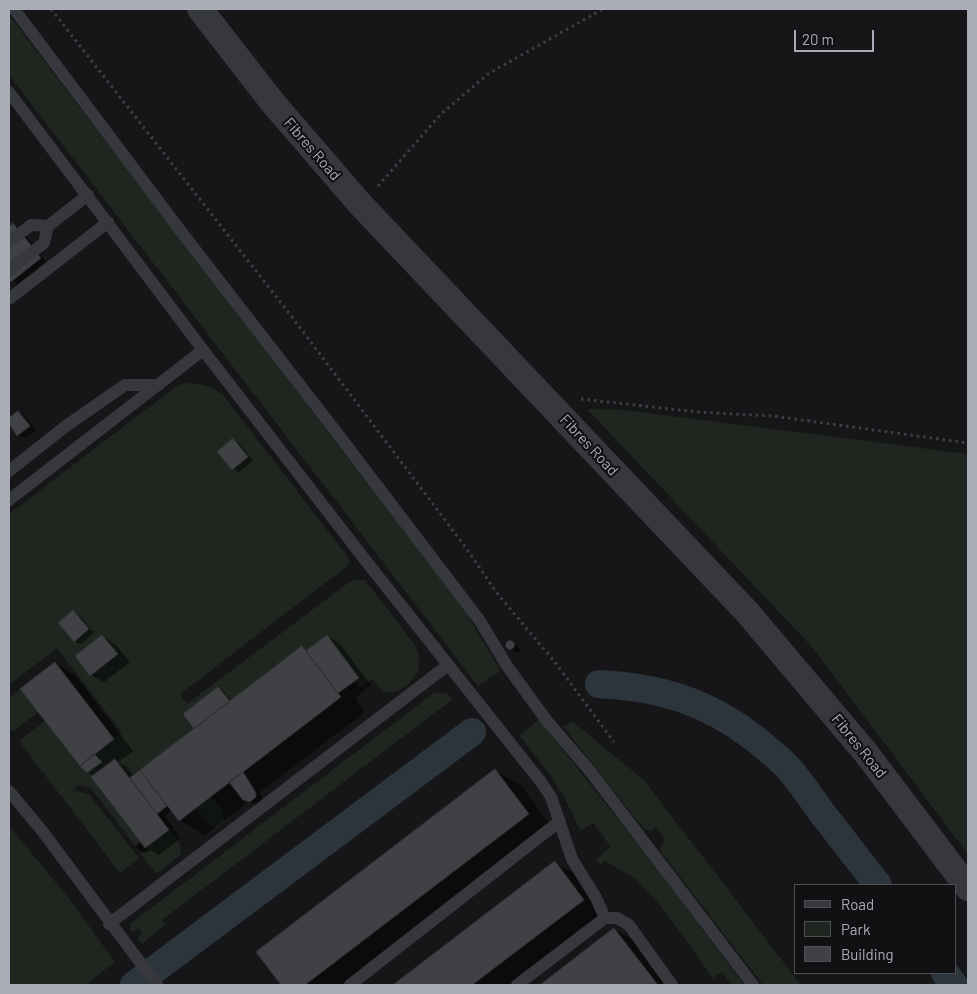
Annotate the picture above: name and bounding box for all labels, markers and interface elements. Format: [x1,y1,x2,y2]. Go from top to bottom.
scale bar [797,20,877,52]
text: 20 m [802,30,834,48]
street label: Fibres Road [280,114,344,184]
street label: Fibres Road [556,411,622,479]
street label: Fibres Road [828,710,890,782]
legend [794,884,957,974]
text: Road [841,895,874,913]
text: Park [841,920,870,938]
text: Building [841,945,894,963]

